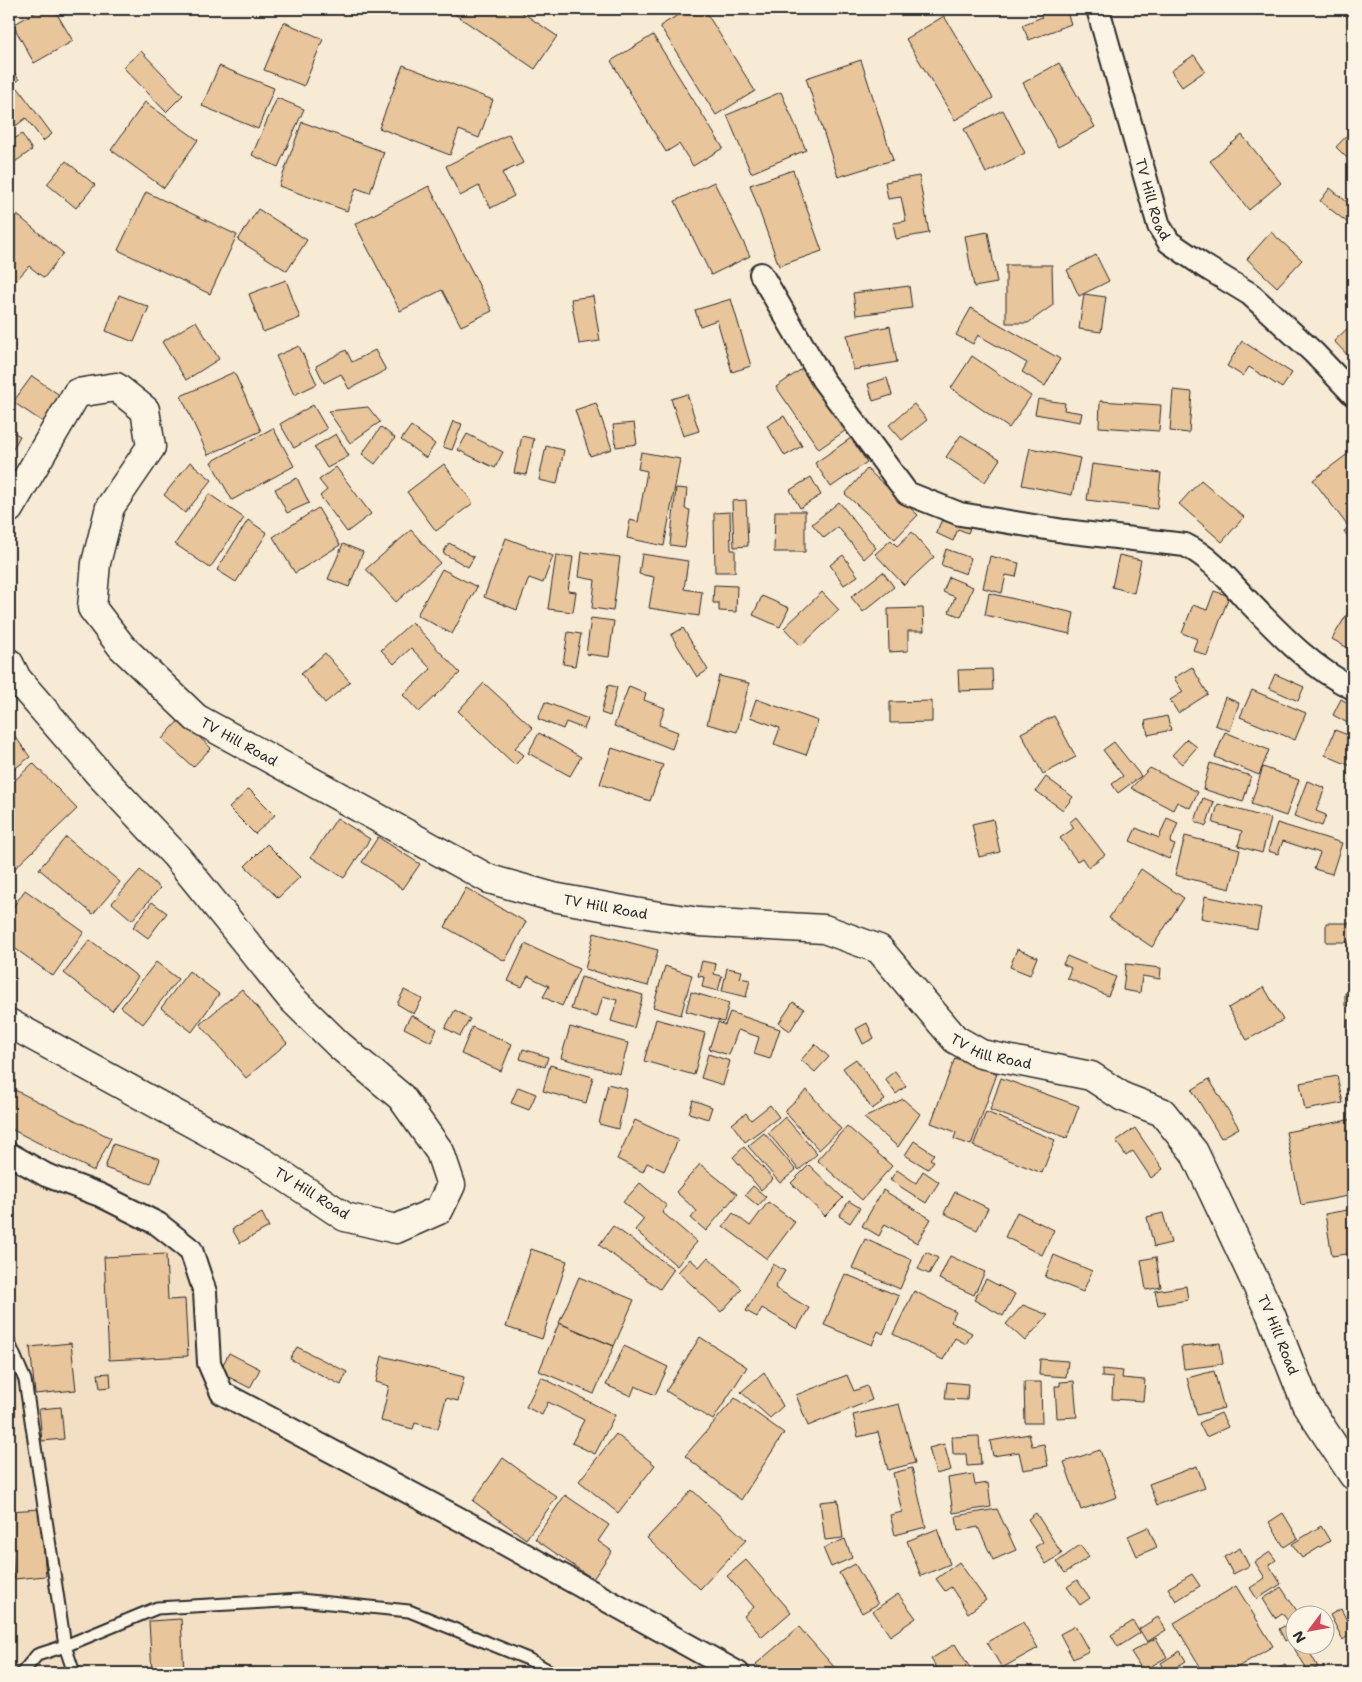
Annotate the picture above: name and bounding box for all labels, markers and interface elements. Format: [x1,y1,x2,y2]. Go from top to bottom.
street label: TV Hill Road [1131,156,1175,244]
street label: TV Hill Road [198,713,281,770]
street label: TV Hill Road [562,890,649,923]
street label: TV Hill Road [947,1029,1033,1073]
street label: TV Hill Road [271,1163,353,1223]
street label: TV Hill Road [1254,1292,1303,1378]
north arrow [1284,1604,1334,1654]
text: N [1288,1627,1310,1646]

